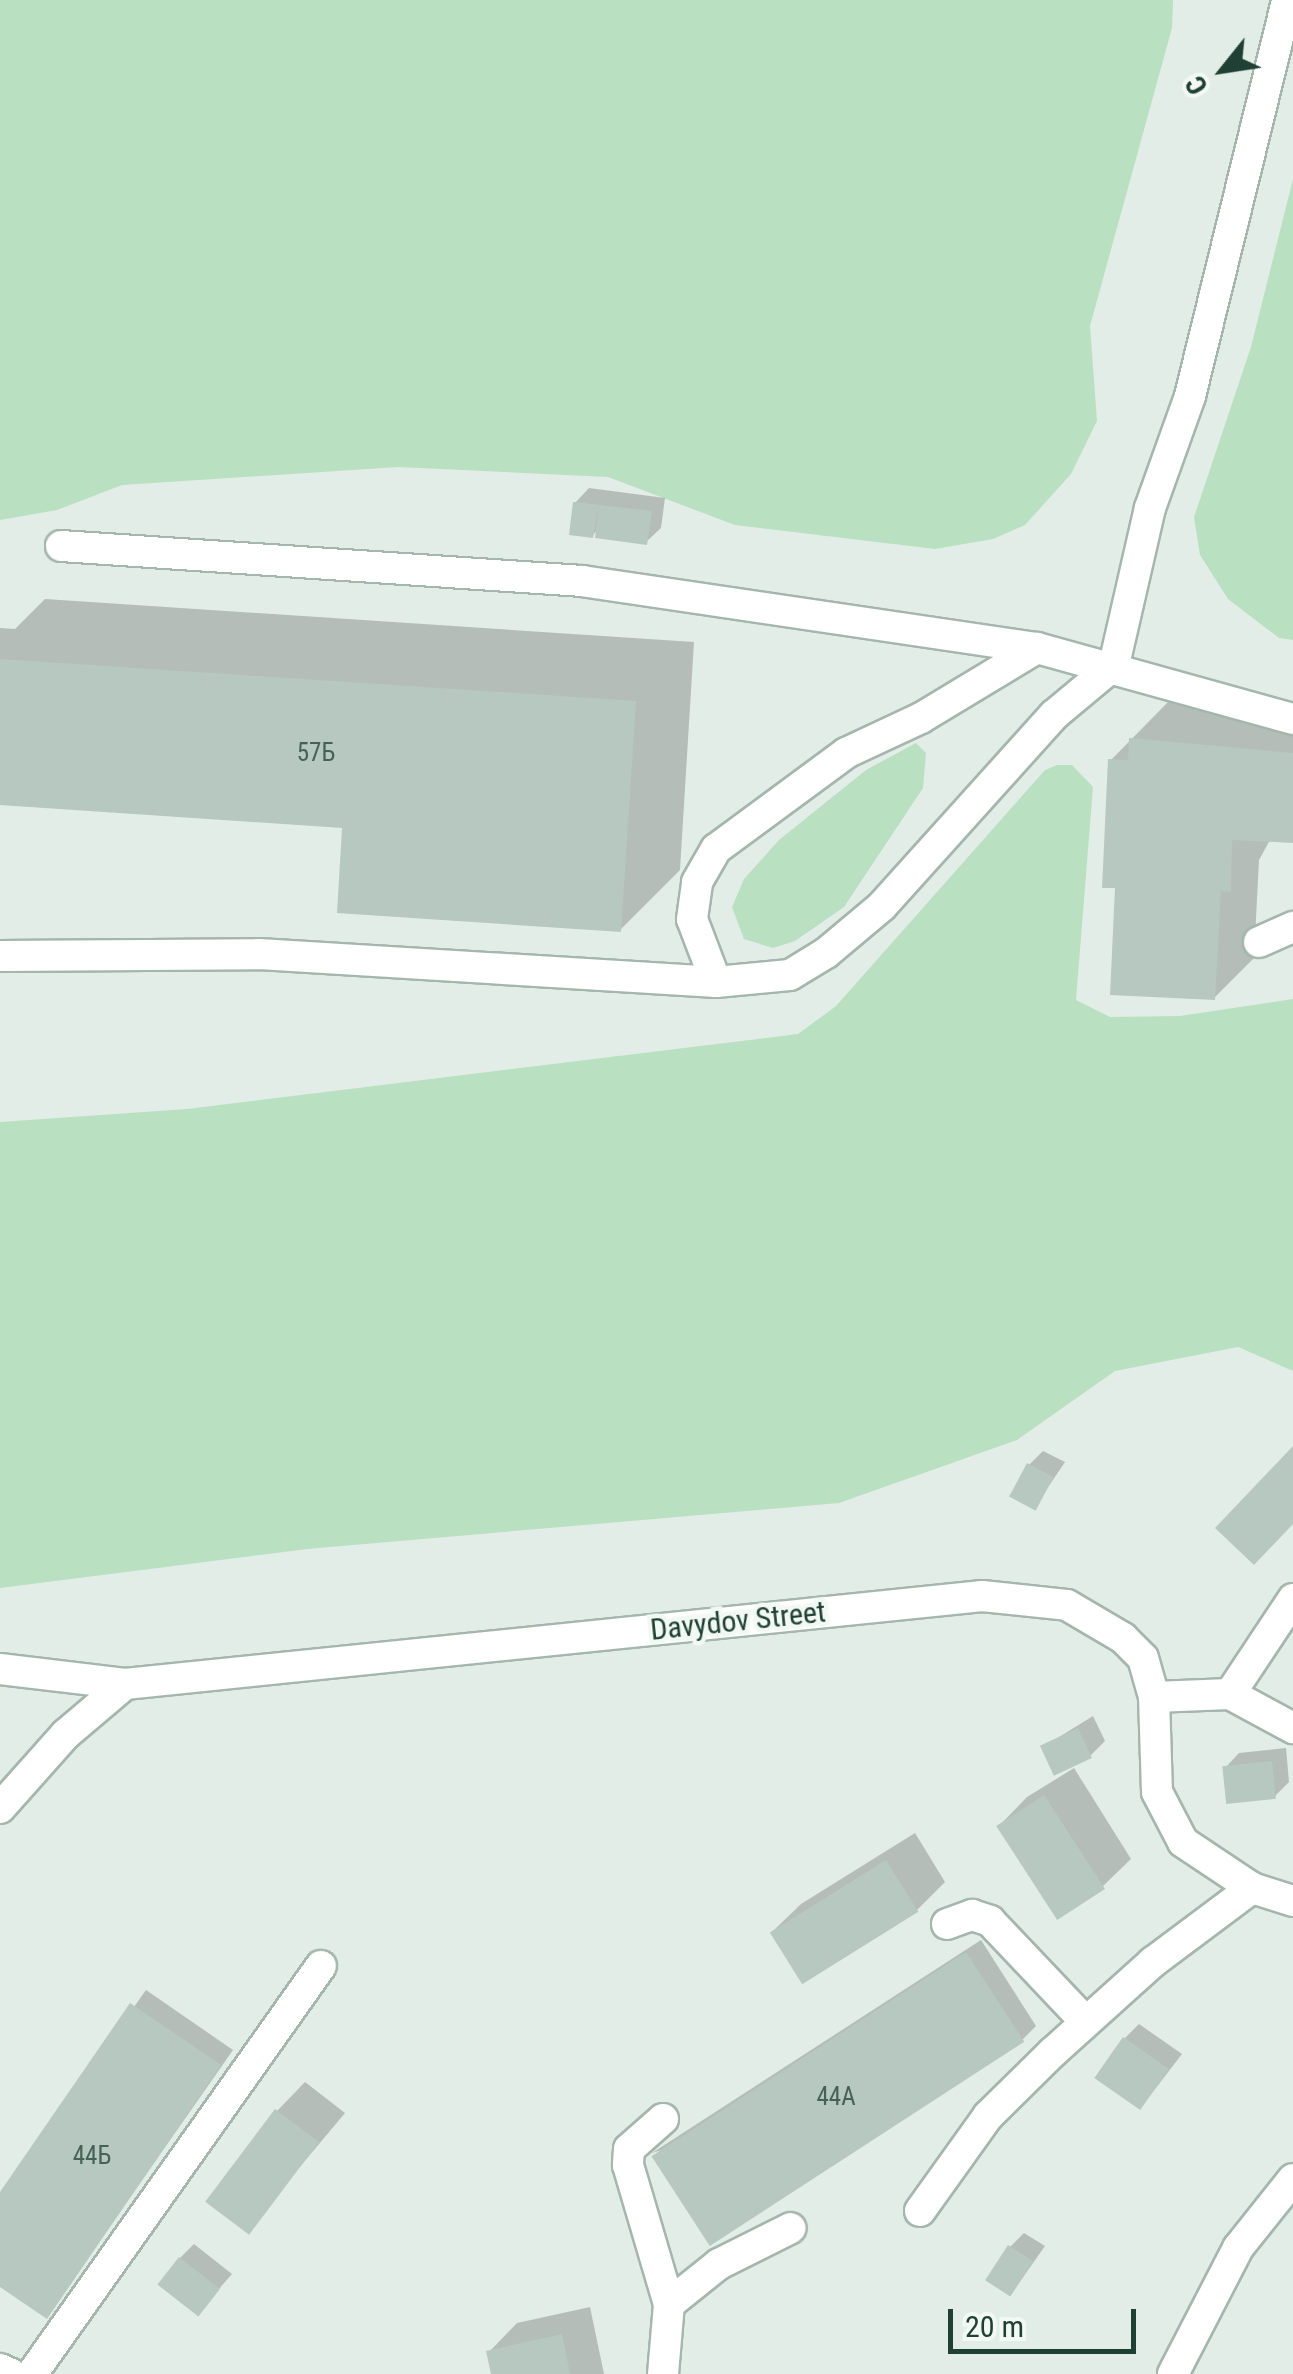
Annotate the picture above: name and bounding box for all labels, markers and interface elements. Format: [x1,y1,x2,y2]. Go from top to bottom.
north arrow [1173,20,1273,120]
text: С [1178,70,1215,100]
house number: 57Б [297,738,335,768]
street label: Davydov Street [649,1594,827,1648]
house number: 44А [816,2082,856,2112]
house number: 44Б [73,2141,111,2171]
scale bar [953,2289,1140,2351]
text: 20 m [965,2309,1024,2344]

